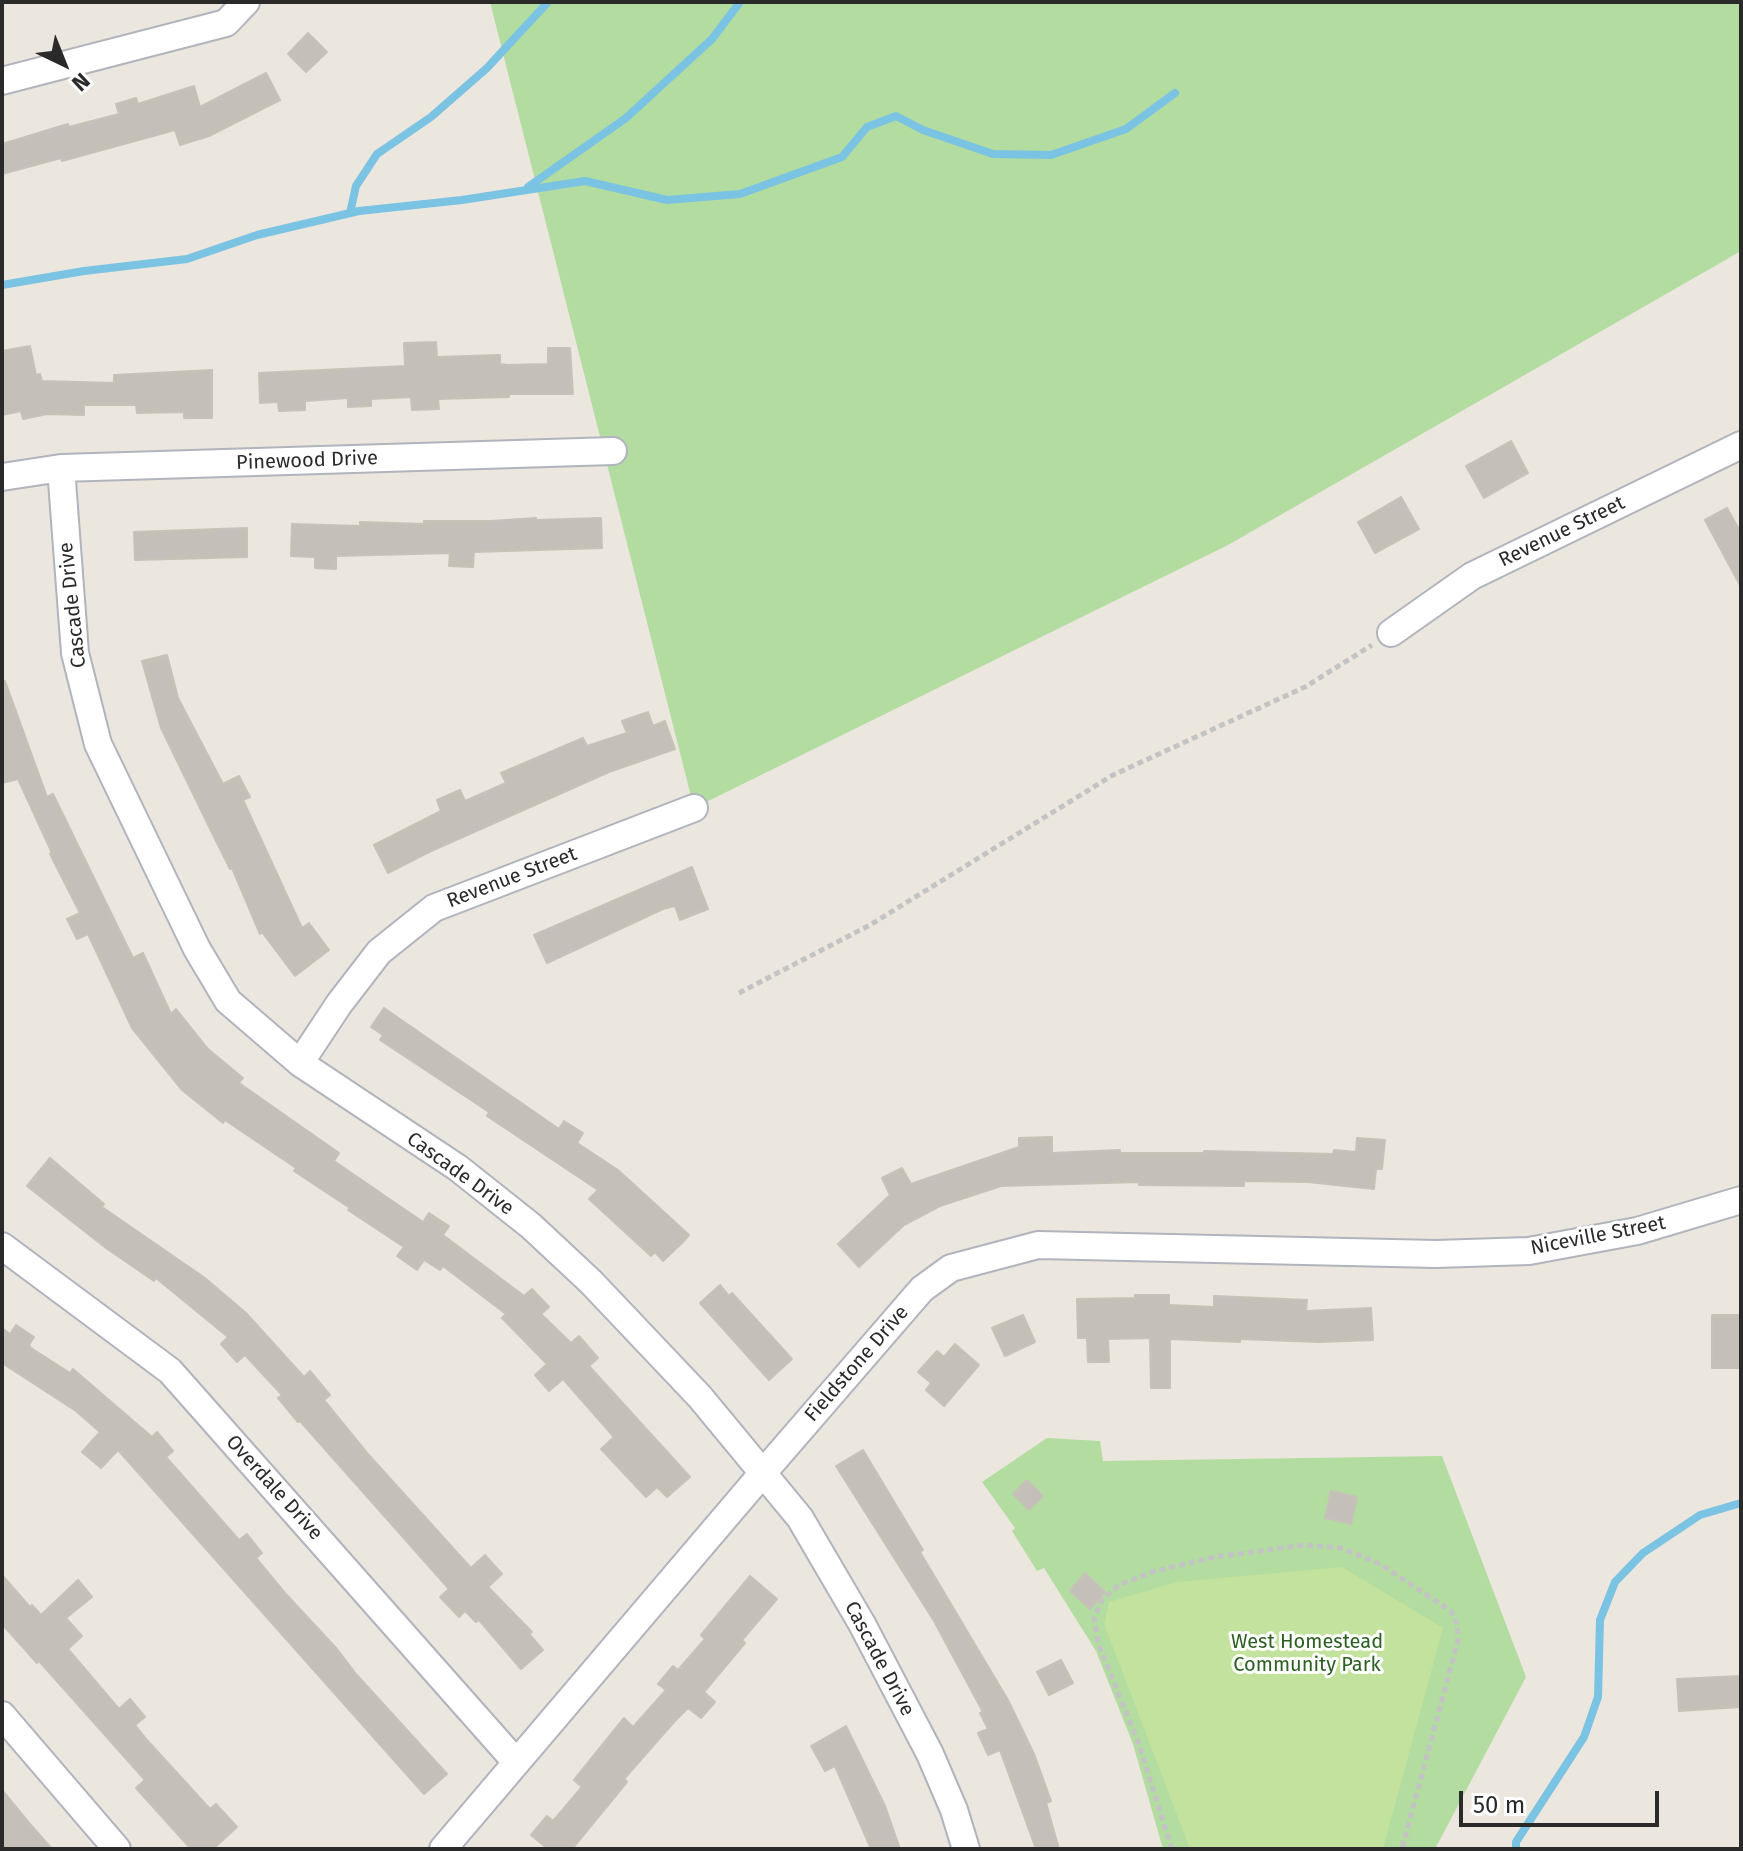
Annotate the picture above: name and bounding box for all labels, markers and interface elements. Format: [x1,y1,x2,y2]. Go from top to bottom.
north arrow [24,24,104,104]
text: N [66,67,95,97]
street label: Pinewood Drive [236,447,378,475]
street label: Revenue Street [1495,491,1629,573]
street label: Cascade Drive [54,541,92,669]
street label: Revenue Street [444,842,580,914]
street label: Cascade Drive [402,1127,518,1221]
street label: Niceville Street [1529,1211,1667,1261]
street label: Fieldstone Drive [800,1301,914,1427]
street label: Overdale Drive [221,1431,327,1545]
street label: Cascade Drive [839,1598,919,1720]
park label: West Homestead Community Park [1231,1630,1383,1677]
scale bar [1463,1775,1663,1825]
text: 50 m [1473,1791,1525,1819]

